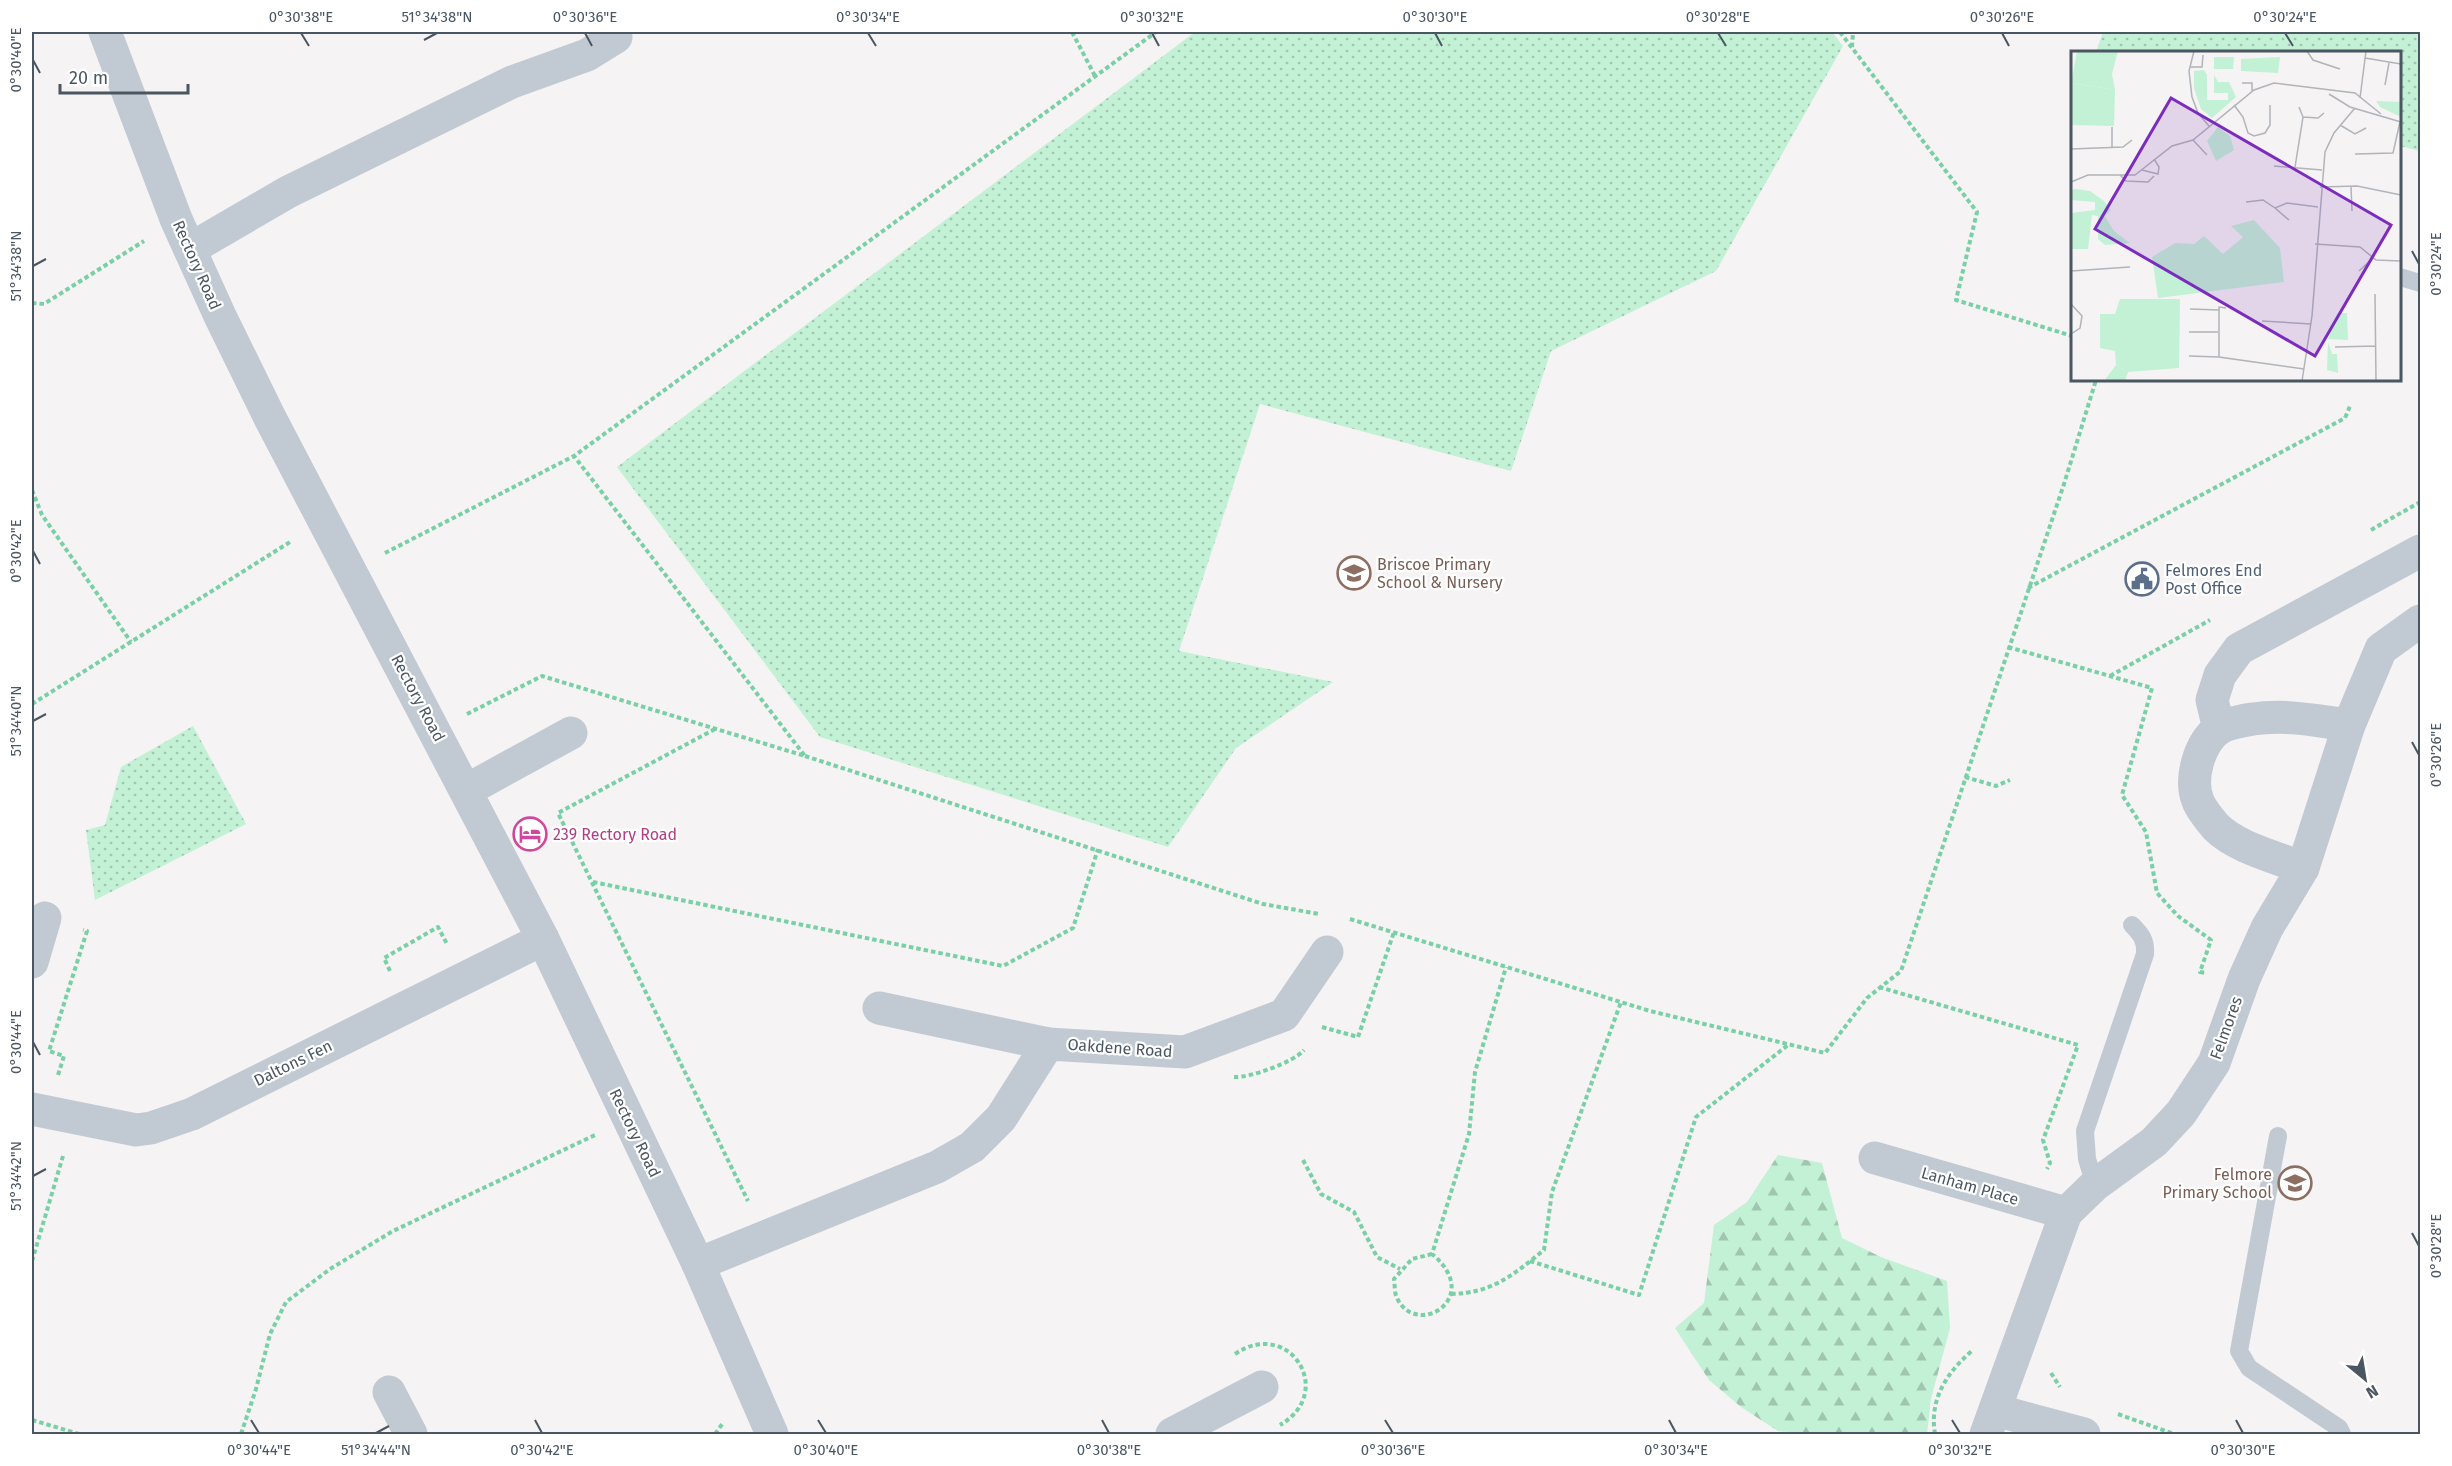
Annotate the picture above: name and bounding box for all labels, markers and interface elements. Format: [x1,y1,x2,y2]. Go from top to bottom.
text: 0°30'38"E [269,8,333,26]
text: 51°34'38"N [402,8,472,26]
text: 0°30'36"E [553,8,617,26]
text: 0°30'34"E [836,8,900,26]
text: 0°30'32"E [1120,8,1184,26]
text: 0°30'30"E [1403,8,1467,26]
text: 0°30'28"E [1686,8,1750,26]
text: 0°30'26"E [1970,8,2034,26]
text: 0°30'24"E [2253,8,2317,26]
text: 0°30'40"E [7,28,25,92]
inset map [2071,51,2401,381]
scale bar [60,57,188,95]
text: 20 m [69,67,108,89]
street label: Rectory Road [169,217,225,313]
text: 51°34'38"N [7,231,25,301]
text: 0°30'24"E [2427,232,2445,296]
text: 0°30'42"E [7,519,25,583]
school or university icon: Briscoe Primary School & Nursery [1336,555,1372,591]
place label: Briscoe Primary School & Nursery [1377,555,1503,592]
public building icon: Felmores End Post Office [2124,561,2160,597]
place label: Felmores End Post Office [2165,561,2262,598]
street label: Rectory Road [387,651,449,745]
text: 51°34'40"N [7,686,25,756]
text: 0°30'26"E [2427,723,2445,787]
hotel icon: 239 Rectory Road [512,816,548,852]
place label: 239 Rectory Road [553,825,677,844]
street label: Felmores [2206,994,2246,1062]
text: 0°30'44"E [7,1010,25,1074]
street label: Oakdene Road [1067,1035,1173,1061]
street label: Daltons Fen [251,1036,335,1090]
street label: Rectory Road [605,1086,665,1180]
text: 51°34'42"N [7,1141,25,1211]
street label: Lanham Place [1919,1163,2021,1209]
place label: Felmore Primary School [2163,1165,2272,1202]
school or university icon: Felmore Primary School [2277,1165,2313,1201]
text: 0°30'28"E [2427,1214,2445,1278]
north arrow [2335,1349,2395,1409]
text: N [2363,1381,2382,1402]
text: 0°30'44"E [227,1441,291,1459]
text: 51°34'44"N [341,1441,411,1459]
text: 0°30'42"E [510,1441,574,1459]
text: 0°30'40"E [794,1441,858,1459]
text: 0°30'38"E [1077,1441,1141,1459]
text: 0°30'36"E [1361,1441,1425,1459]
text: 0°30'34"E [1644,1441,1708,1459]
text: 0°30'32"E [1928,1441,1992,1459]
text: 0°30'30"E [2211,1441,2275,1459]

